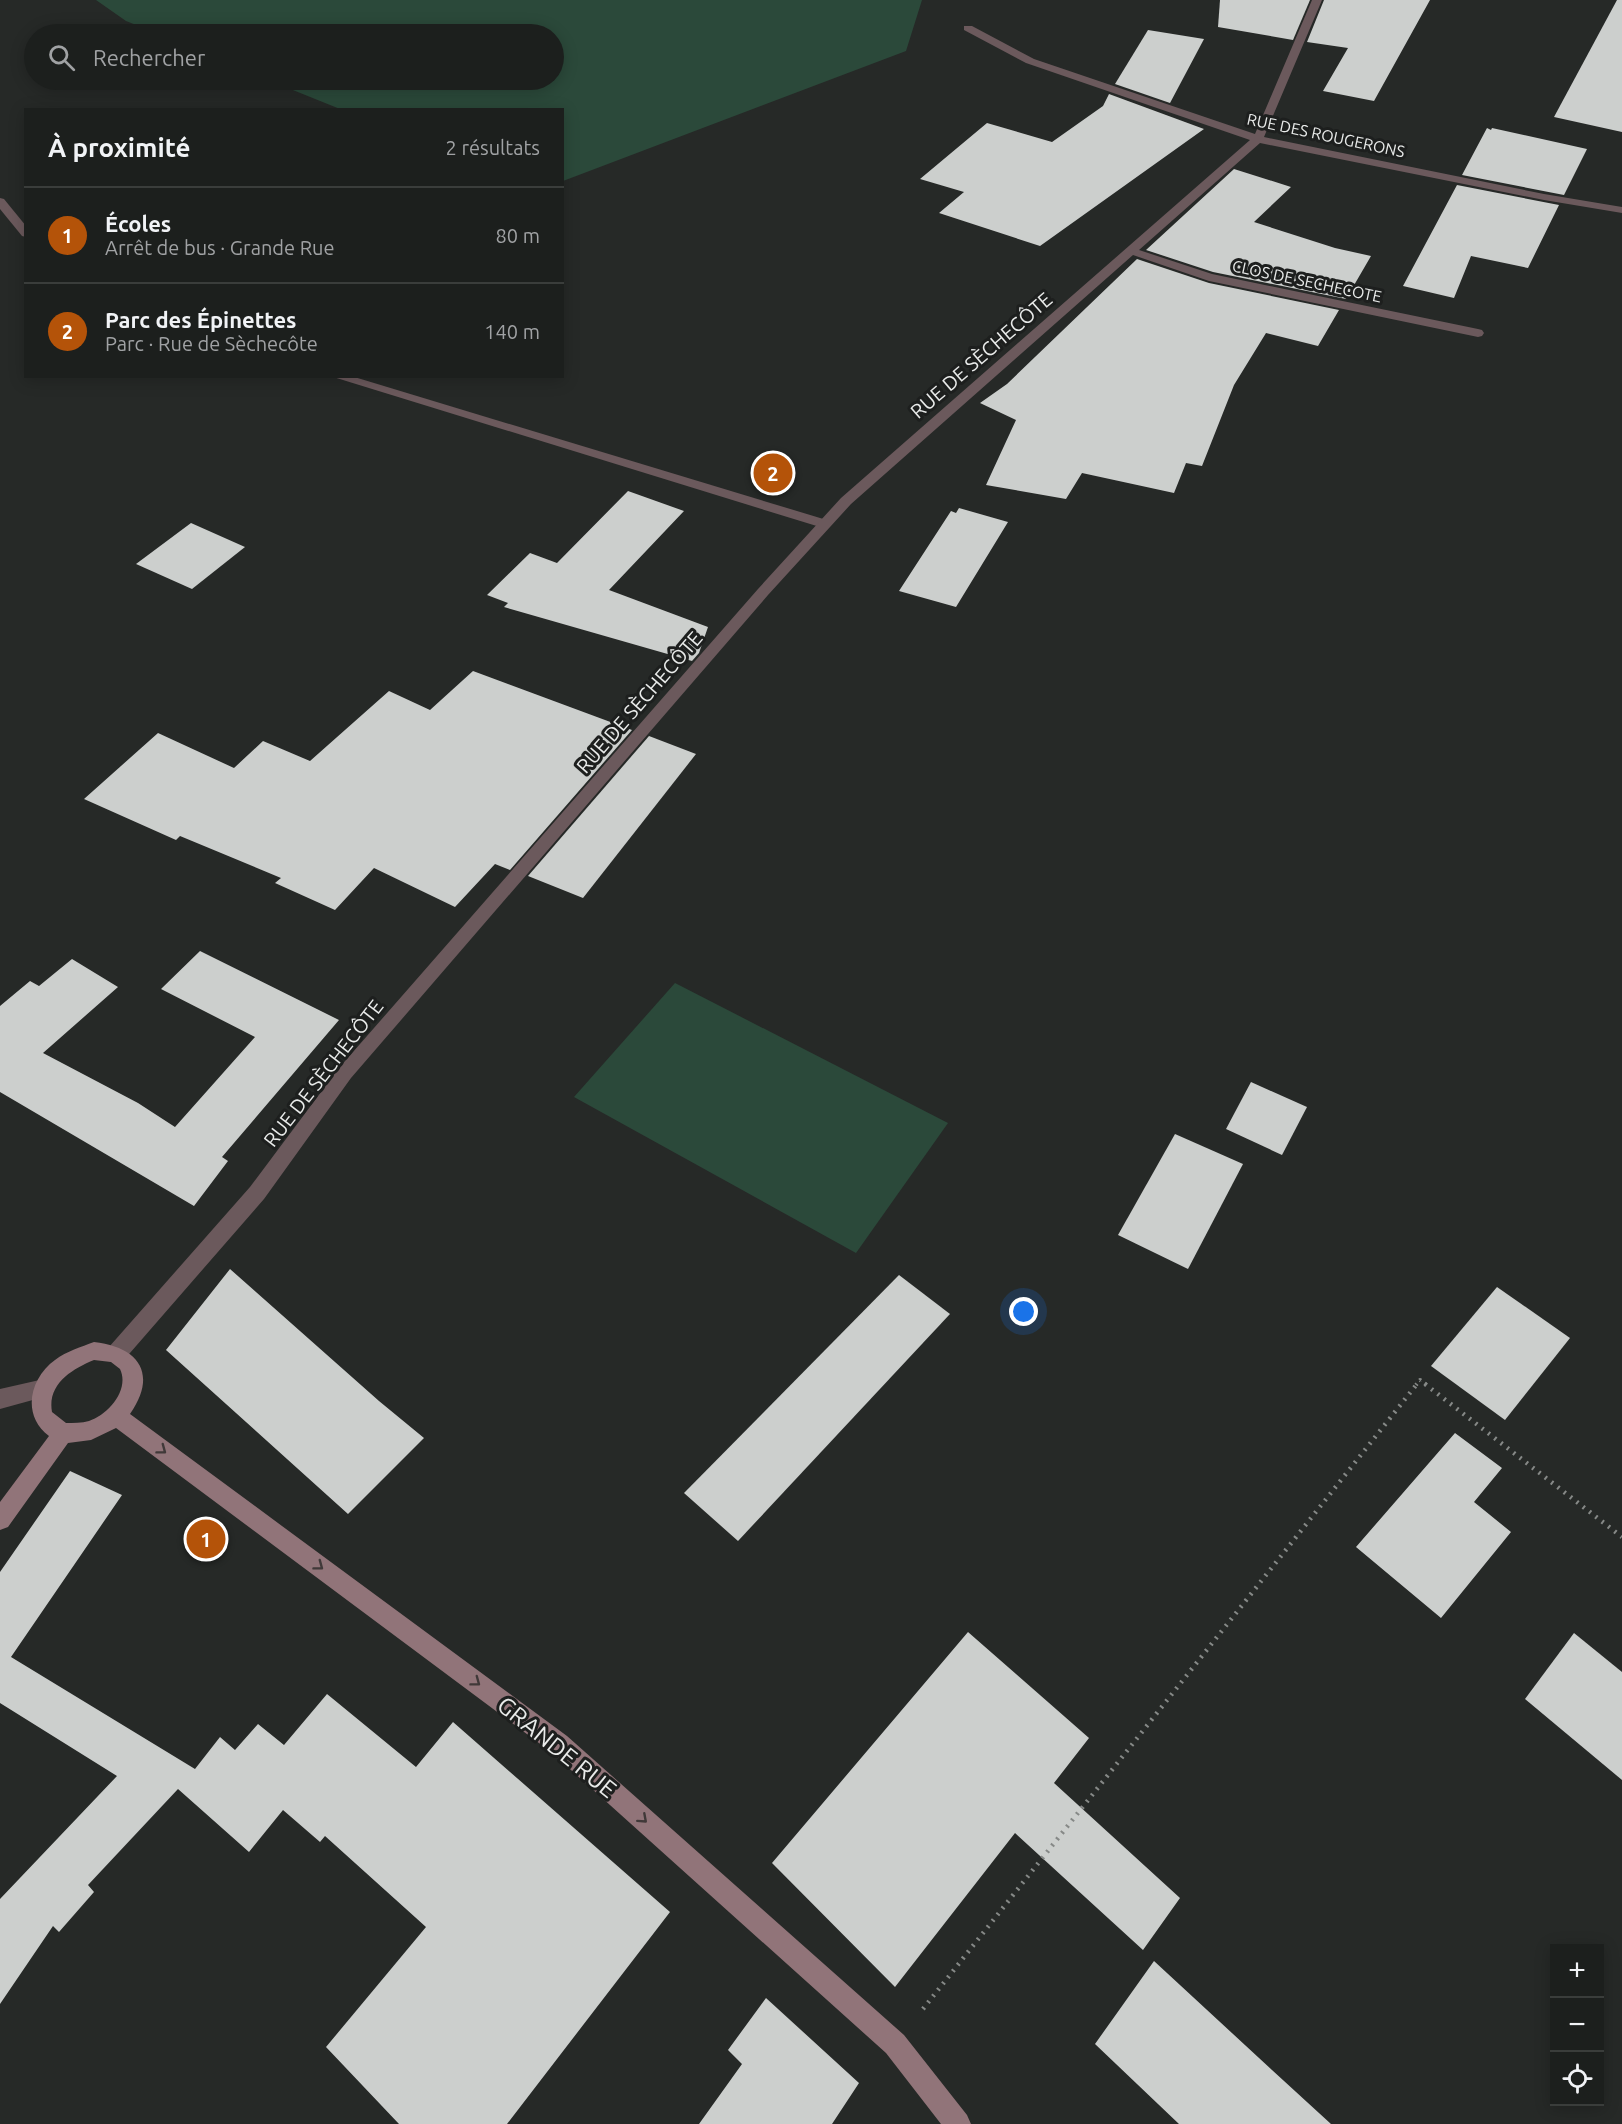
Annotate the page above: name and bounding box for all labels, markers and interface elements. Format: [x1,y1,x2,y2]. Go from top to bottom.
search box [24,24,564,90]
icon: search [45,41,78,74]
text: Rechercher [93,45,205,70]
street label: RUE DES ROUGERONS [1245,109,1407,161]
text: À proximité [48,133,190,162]
text: 2 résultats [446,136,540,159]
text: Écoles [105,211,171,236]
text: 1 [62,224,73,247]
text: 80 m [496,224,540,247]
text: Arrêt de bus · Grande Rue [105,236,335,259]
street label: CLOS DE SECHECOTE [1231,256,1383,306]
street label: RUE DE SÈCHECÔTE [906,287,1056,423]
text: Parc des Épinettes [105,307,296,332]
text: 2 [62,320,73,343]
text: 140 m [484,320,540,343]
text: Parc · Rue de Sèchecôte [105,332,318,355]
pin: 2 [754,450,792,496]
street label: RUE DE SÈCHECÔTE [571,627,707,777]
street label: RUE DE SÈCHECÔTE [259,995,387,1151]
your location [1009,1297,1038,1326]
one-way arrow [156,1442,167,1453]
pin: 1 [186,1516,226,1562]
one-way arrow [312,1558,323,1569]
one-way arrow [469,1675,480,1686]
street label: GRANDE RUE [492,1691,622,1803]
one-way arrow [636,1812,646,1823]
map controls [1550,1944,1604,2106]
button: + [1550,1944,1604,1998]
button: − [1550,1998,1604,2052]
button: locate [1550,2052,1604,2106]

